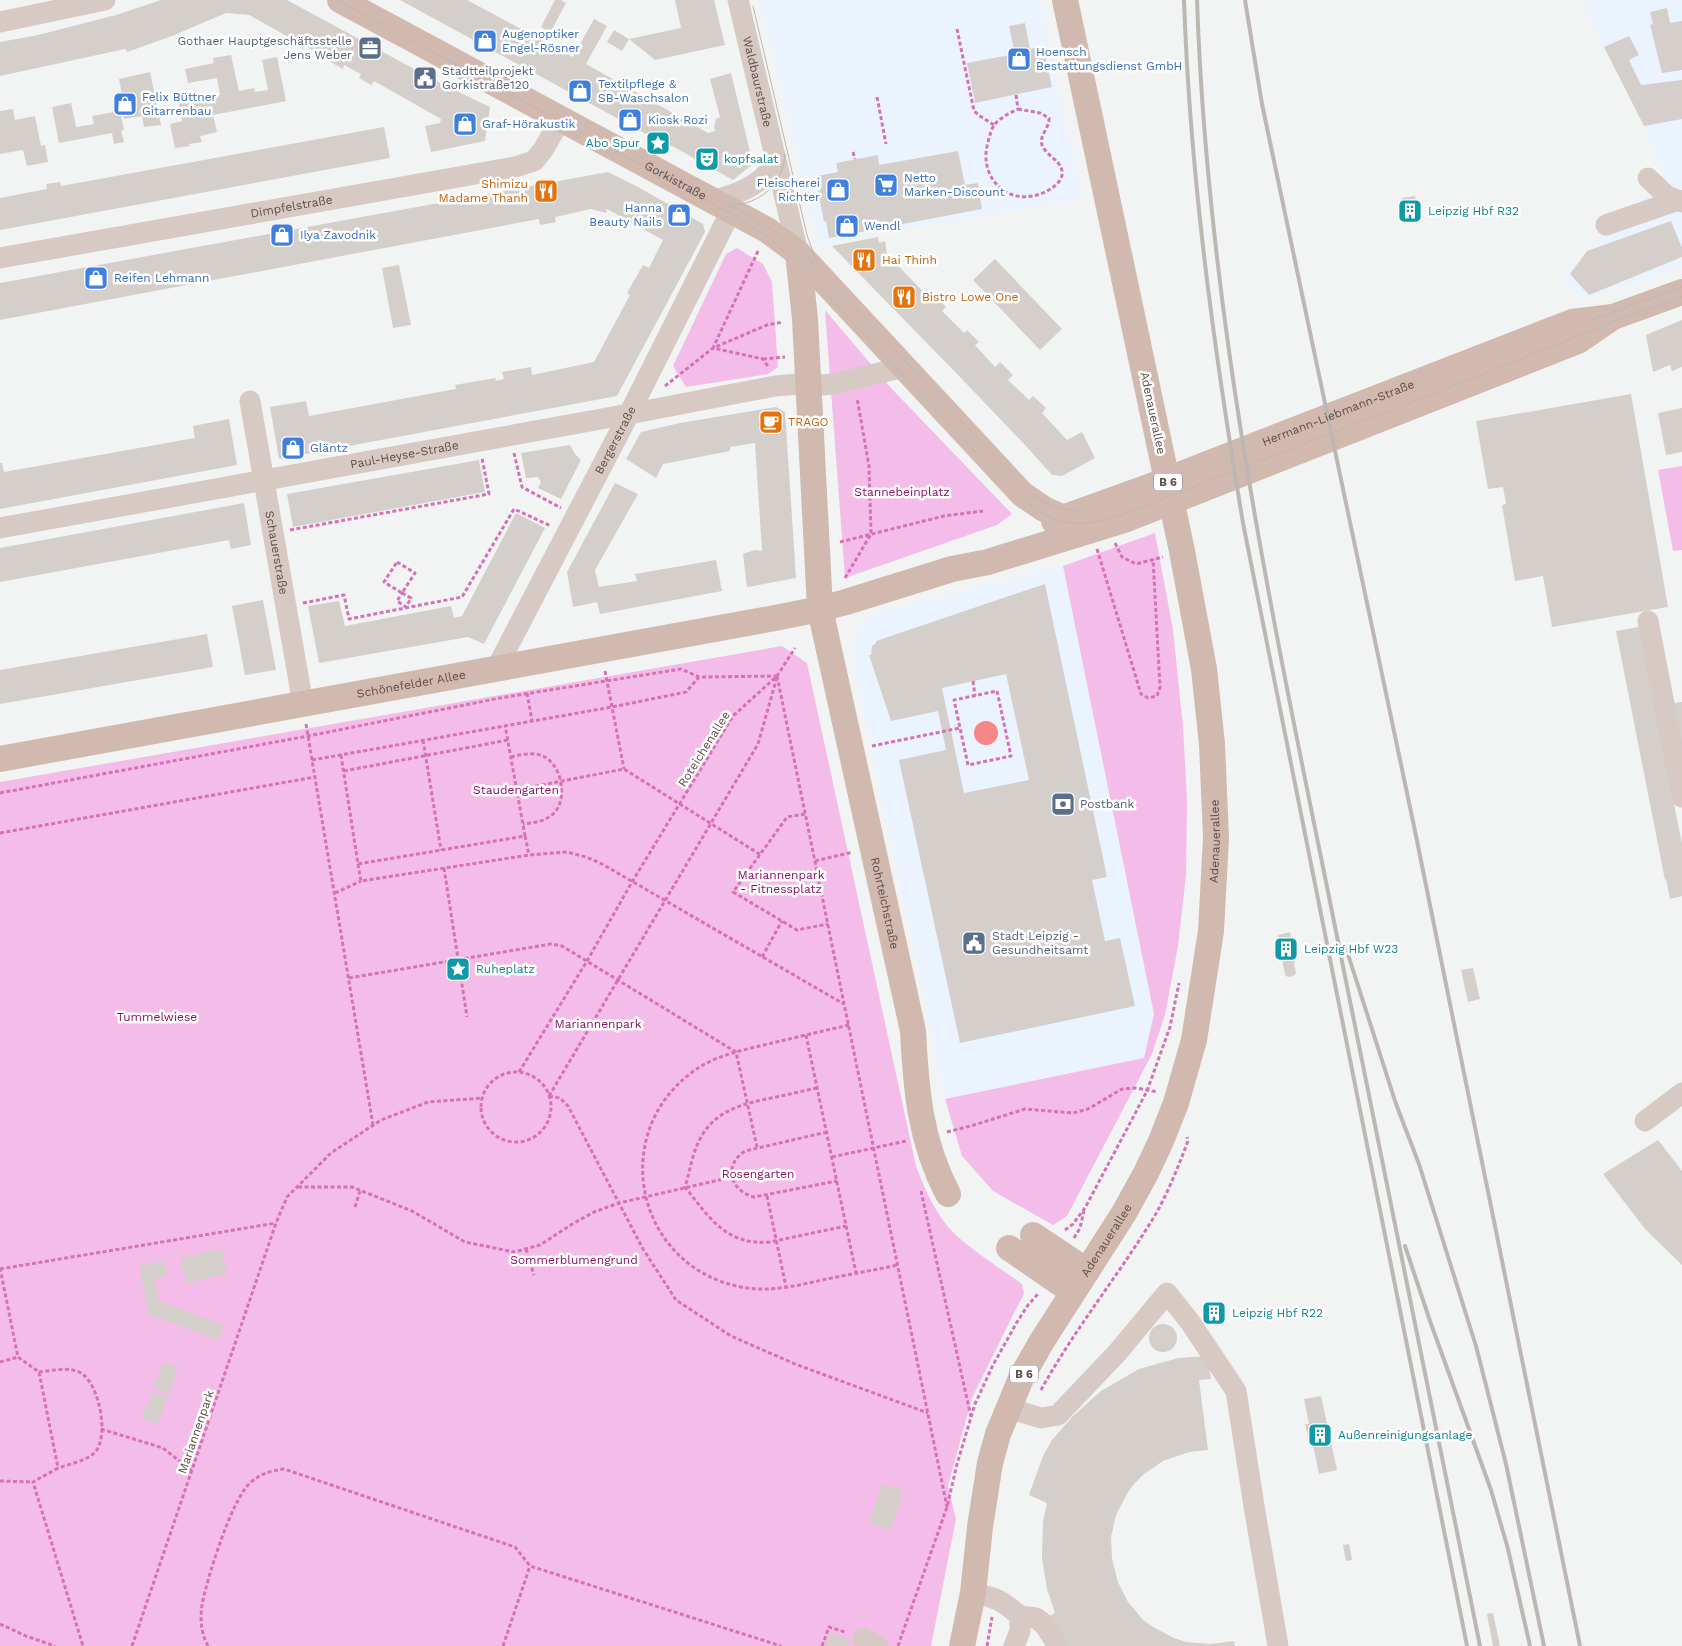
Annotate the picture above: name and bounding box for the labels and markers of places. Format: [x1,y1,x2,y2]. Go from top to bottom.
place label: Augenoptiker Engel-Rösner [502,27,580,55]
shop icon: Augenoptiker Engel-Rösner [472,28,498,54]
place label: Gothaer Hauptgeschäftsstelle Jens Weber [177,34,352,62]
office icon: Gothaer Hauptgeschäftsstelle Jens Weber [357,35,383,61]
place label: Hoensch Bestattungsdienst GmbH [1036,45,1182,73]
shop icon: Hoensch Bestattungsdienst GmbH [1006,46,1032,72]
place label: Stadtteilprojekt Gorkistraße120 [442,64,534,92]
public building icon: Stadtteilprojekt Gorkistraße120 [412,65,438,91]
place label: Textilpflege & SB-Waschsalon [598,77,689,105]
shop icon: Textilpflege & SB-Waschsalon [567,78,593,104]
place label: Felix Büttner Gitarrenbau [142,90,217,118]
shop icon: Felix Büttner Gitarrenbau [112,91,138,117]
shop icon: Kiosk Rozi [617,107,643,133]
shop icon: Graf-Hörakustik [452,111,478,137]
place label: Kiosk Rozi [648,113,708,127]
place label: Graf-Hörakustik [482,117,575,131]
place icon: Abo Spur [645,130,671,156]
place label: Abo Spur [586,136,640,150]
theatre icon: kopfsalat [694,146,720,172]
place label: kopfsalat [724,152,778,166]
place label: Netto Marken-Discount [904,171,1005,199]
supermarket icon: Netto Marken-Discount [873,172,899,198]
place label: Fleischerei Richter [757,176,820,204]
place label: Shimizu Madame Thanh [439,177,528,205]
shop icon: Fleischerei Richter [825,177,851,203]
restaurant icon: Shimizu Madame Thanh [533,178,559,204]
building icon: Leipzig Hbf R32 [1397,198,1423,224]
place label: Hanna Beauty Nails [589,201,662,229]
shop icon: Hanna Beauty Nails [666,202,692,228]
place label: Leipzig Hbf R32 [1428,204,1519,218]
shop icon: Wendl [834,213,860,239]
place label: Wendl [864,219,901,233]
shop icon: Ilya Zavodnik [269,222,295,248]
place label: Ilya Zavodnik [300,228,376,242]
restaurant icon: Hai Thinh [851,247,877,273]
place label: Hai Thinh [882,253,937,267]
shop icon: Reifen Lehmann [83,265,109,291]
place label: Reifen Lehmann [114,271,209,285]
restaurant icon: Bistro Lowe One [891,284,917,310]
place label: Bistro Lowe One [922,290,1019,304]
cafe icon: TRAGO [758,409,784,435]
place label: TRAGO [788,415,829,429]
shop icon: Gläntz [280,435,306,461]
place label: Gläntz [310,441,348,455]
bank icon: Postbank [1050,791,1076,817]
place label: Postbank [1080,797,1135,811]
place label: Stadt Leipzig - Gesundheitsamt [992,929,1088,957]
public building icon: Stadt Leipzig - Gesundheitsamt [961,930,987,956]
building icon: Leipzig Hbf W23 [1273,936,1299,962]
place label: Leipzig Hbf W23 [1304,942,1398,956]
place icon: Ruheplatz [445,956,471,982]
place label: Ruheplatz [476,962,535,976]
building icon: Leipzig Hbf R22 [1201,1300,1227,1326]
place label: Leipzig Hbf R22 [1232,1306,1323,1320]
building icon: Außenreinigungsanlage [1307,1422,1333,1448]
place label: Außenreinigungsanlage [1338,1428,1472,1442]

